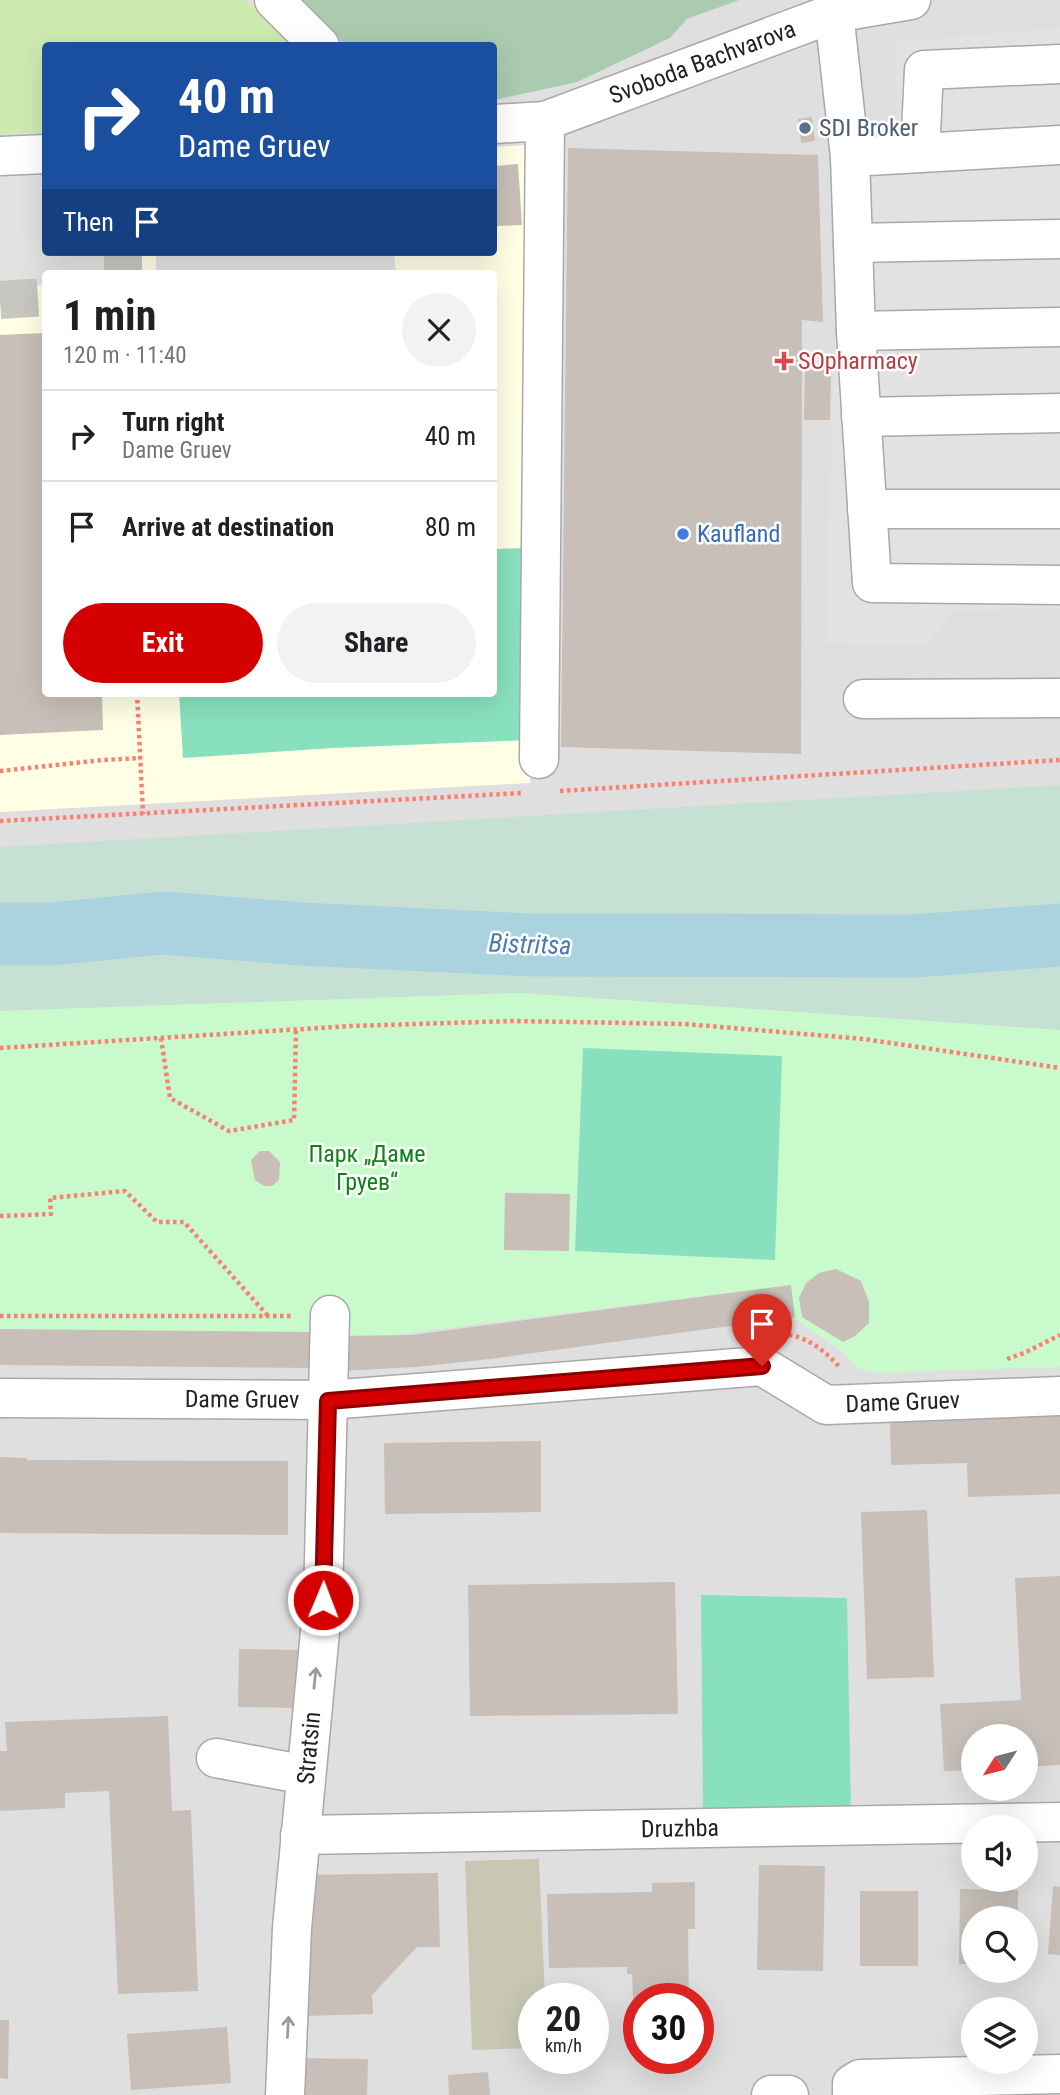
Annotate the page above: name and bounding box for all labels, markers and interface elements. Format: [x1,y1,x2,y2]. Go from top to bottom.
street label: Svoboda Bachvarova [605,15,799,110]
text: 40 m [178,68,275,125]
icon: right [63,70,154,161]
place label: SDI Broker [819,114,918,142]
marker: SDI Broker [797,120,813,136]
text: Dame Gruev [178,127,331,165]
icon: arrive [128,203,166,241]
text: Then [63,207,114,237]
text: 1 min [63,291,156,340]
button: close [402,293,476,367]
text: 120 m · 11:40 [63,342,187,369]
place label: SOpharmacy [798,347,918,375]
marker: SOpharmacy [776,353,792,369]
text: Turn right [122,407,224,437]
icon: right [63,417,101,455]
text: 40 m [425,421,476,451]
text: Dame Gruev [122,437,232,464]
icon: arrive [63,508,101,546]
text: Arrive at destination [122,512,334,542]
text: 80 m [425,512,476,542]
place label: Kaufland [697,520,780,548]
marker: Kaufland [675,526,691,542]
button: Exit [63,603,263,683]
button: Share [277,603,476,683]
water label: Bistritsa [488,928,572,960]
park label: Парк „Даме Груев“ [308,1140,426,1196]
pin [732,1294,792,1366]
icon: arrive [743,1305,781,1343]
street label: Dame Gruev [185,1385,299,1414]
street label: Dame Gruev [845,1386,960,1418]
position arrow [286,1563,360,1637]
one-way arrow [309,1667,322,1690]
street label: Stratsin [292,1710,326,1786]
north arrow [961,1724,1038,1801]
map controls [961,1724,1038,2074]
street label: Druzhba [641,1814,719,1843]
button: sound [961,1815,1038,1892]
button: search [961,1906,1038,1983]
speed limit sign: 30 [623,1983,714,2074]
button: layers [961,1997,1038,2074]
text: 20 [546,1999,581,2040]
one-way arrow [281,2016,294,2039]
text: km/h [545,2035,582,2056]

